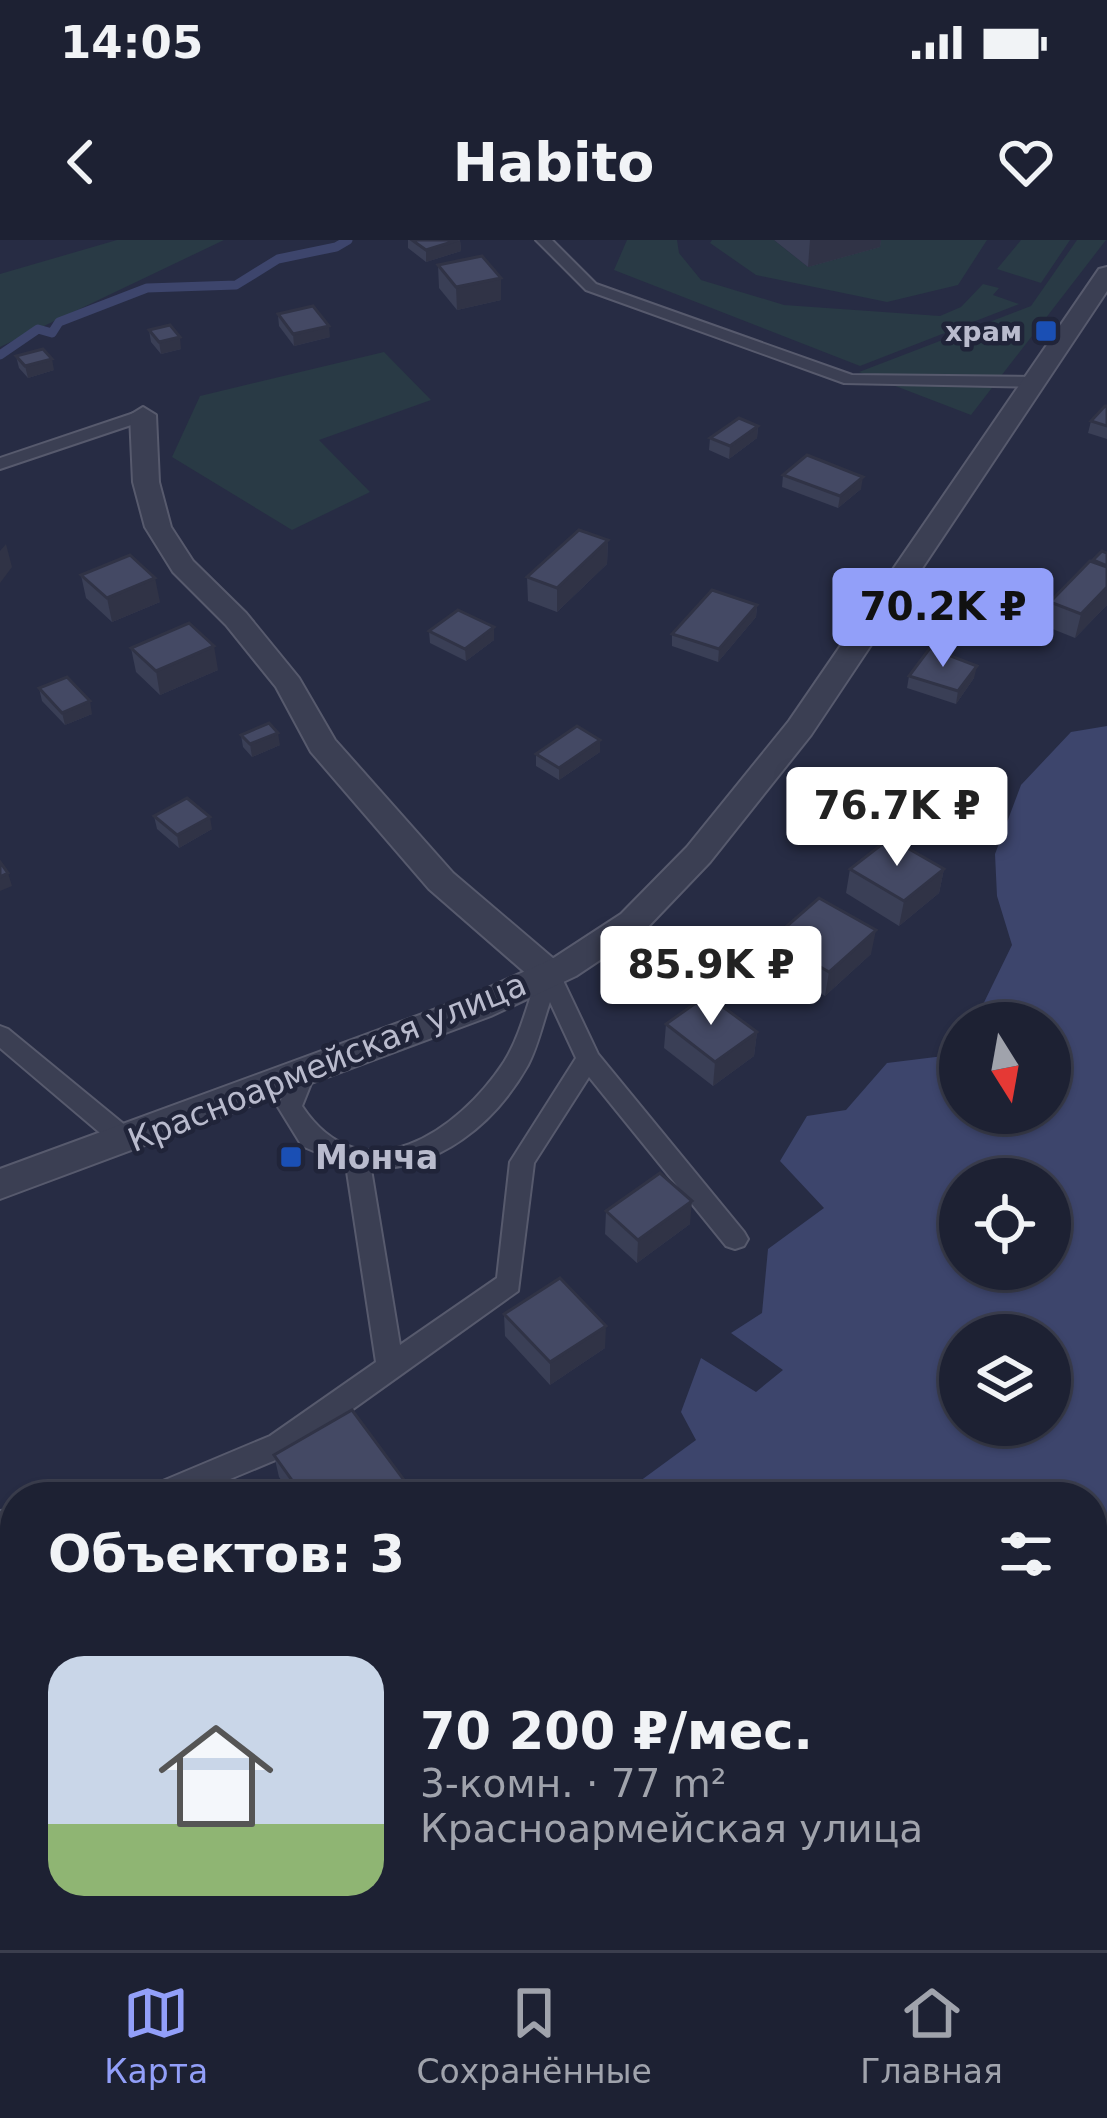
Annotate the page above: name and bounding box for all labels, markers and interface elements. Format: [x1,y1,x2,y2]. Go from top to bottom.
text: 14:05 [60,16,203,69]
icon: back [48,129,114,195]
icon: heart [993,129,1059,195]
text: Habito [453,131,654,194]
place label: храм [945,316,1022,347]
marker: храм [1033,318,1059,344]
pin: 70.2K ₽ [832,568,1054,670]
text: 70.2K ₽ [859,584,1027,629]
pin: 76.7K ₽ [786,767,1008,869]
text: 76.7K ₽ [813,783,981,828]
pin: 85.9K ₽ [600,926,822,1028]
text: 85.9K ₽ [627,942,795,987]
street label: Красноармейская улица [122,964,532,1160]
north arrow [939,1002,1071,1134]
map controls [939,1002,1071,1446]
place label: Монча [315,1138,438,1177]
marker: Монча [278,1144,304,1170]
button: locate [939,1158,1071,1290]
button: layers [939,1314,1071,1446]
icon: filters [993,1521,1059,1587]
text: Объектов: 3 [48,1525,405,1584]
text: 70 200 ₽/мес. [420,1702,813,1761]
icon: home [144,1704,288,1848]
text: 3-комн. · 77 m² [420,1761,726,1806]
text: Красноармейская улица [420,1806,923,1851]
tab: Карта [104,1980,208,2091]
tab: Сохранённые [417,1980,652,2091]
tab: Главная [860,1980,1003,2091]

